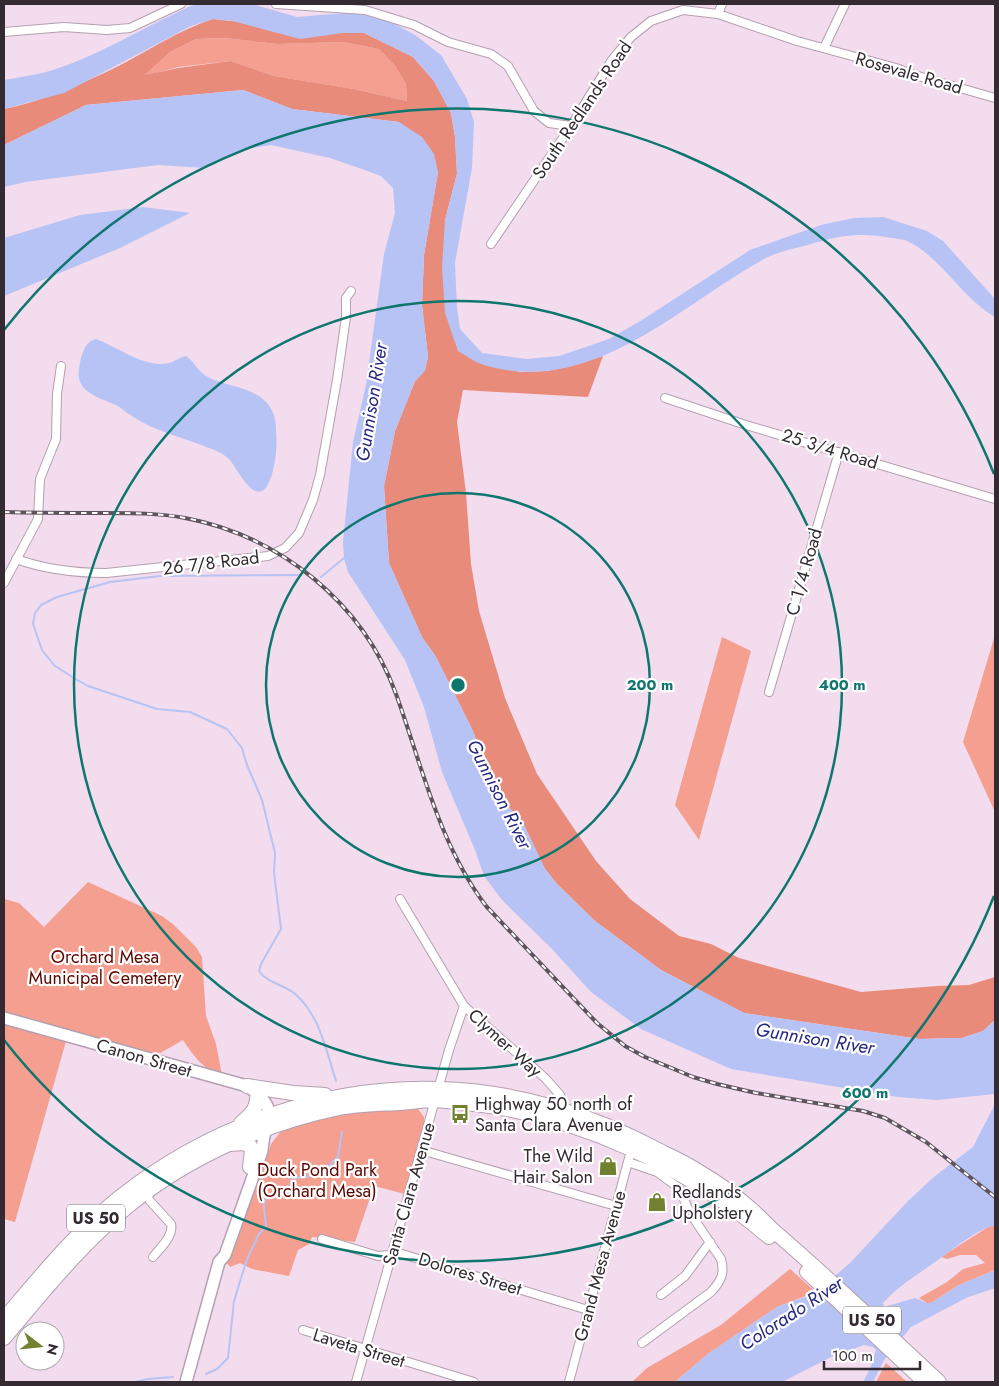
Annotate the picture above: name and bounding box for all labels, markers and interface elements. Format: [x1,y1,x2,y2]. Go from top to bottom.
street label: South Redlands Road [526,36,638,184]
street label: Rosevale Road [852,45,966,101]
water label: Gunnison River [349,339,394,463]
street label: 25 3/4 Road [779,422,881,476]
street label: C 1/4 Road [779,525,829,619]
street label: 26 7/8 Road [161,544,261,582]
text: 200 m [627,674,673,696]
text: 400 m [818,674,866,696]
centre of rings [449,676,467,694]
water label: Gunnison River [460,735,540,855]
park label: Orchard Mesa Municipal Cemetery [28,944,182,991]
street label: Clymer Way [462,1003,548,1083]
water label: Gunnison River [754,1016,878,1061]
street label: Canon Street [93,1032,195,1084]
text: 600 m [842,1082,888,1104]
place label: Highway 50 north of Santa Clara Avenue [475,1091,633,1138]
bus stop icon: Highway 50 north of Santa Clara Avenue [449,1103,471,1125]
street label: Santa Clara Avenue [376,1119,442,1269]
place label: The Wild Hair Salon [513,1143,593,1190]
shop icon: The Wild Hair Salon [597,1155,619,1177]
park label: Duck Pond Park (Orchard Mesa) [257,1157,377,1204]
place label: Redlands Upholstery [672,1179,753,1226]
street label: Grand Mesa Avenue [567,1188,633,1344]
shop icon: Redlands Upholstery [646,1191,668,1213]
road number: US 50 [67,1204,125,1232]
street label: Dolores Street [415,1246,526,1302]
water label: Colorado River [734,1269,850,1357]
road number: US 50 [843,1306,901,1334]
north arrow [15,1321,65,1371]
street label: Laveta Street [310,1322,409,1375]
scale bar [824,1338,920,1370]
text: N [41,1341,64,1358]
text: 100 m [832,1345,873,1367]

